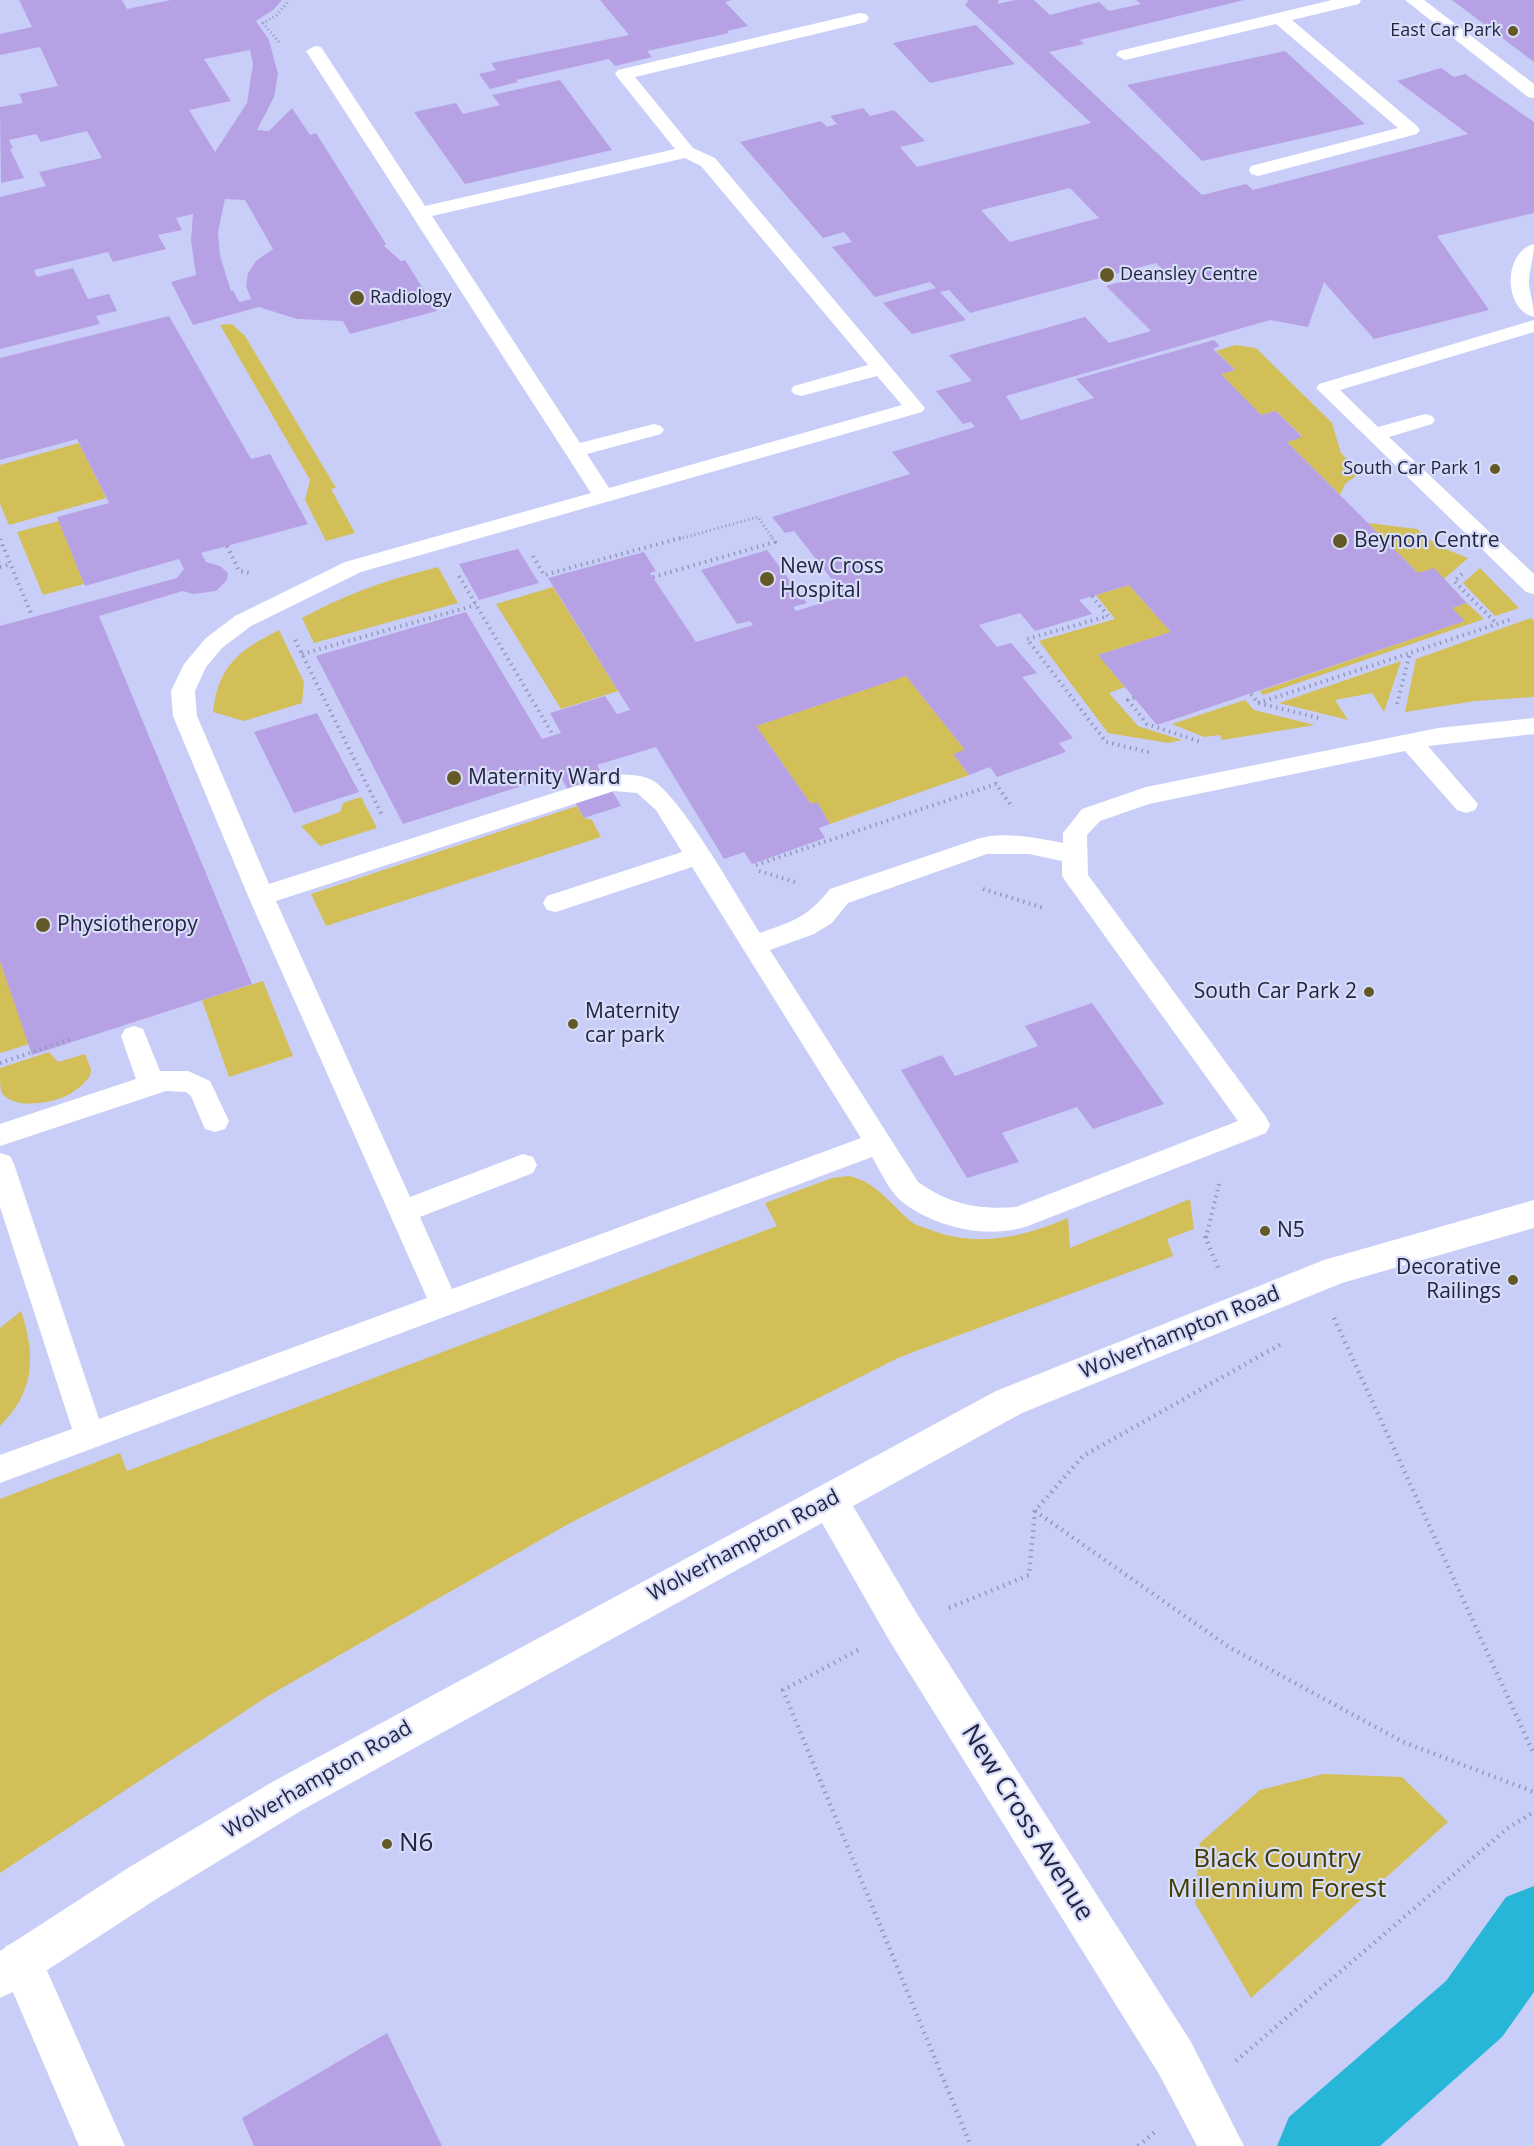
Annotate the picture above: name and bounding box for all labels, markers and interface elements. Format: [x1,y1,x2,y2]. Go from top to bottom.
place label: East Car Park [1390,20,1501,42]
marker: East Car Park [1506,24,1520,38]
place label: Deansley Centre [1120,264,1257,286]
marker: Deansley Centre [1098,266,1116,284]
place label: Radiology [370,287,452,309]
marker: Radiology [348,289,366,307]
place label: South Car Park 1 [1343,458,1483,480]
marker: South Car Park 1 [1488,462,1502,476]
place label: Beynon Centre [1354,528,1499,554]
marker: Beynon Centre [1331,532,1349,550]
place label: New Cross Hospital [780,554,884,604]
marker: New Cross Hospital [758,570,776,588]
place label: Maternity Ward [468,765,621,791]
marker: Maternity Ward [445,769,463,787]
place label: Physiotheropy [57,912,198,938]
marker: Physiotheropy [34,916,52,934]
place label: South Car Park 2 [1194,979,1357,1005]
marker: South Car Park 2 [1362,985,1376,999]
place label: Maternity car park [585,999,680,1049]
marker: Maternity car park [566,1017,580,1031]
place label: N5 [1277,1218,1305,1244]
marker: N5 [1258,1224,1272,1238]
place label: Decorative Railings [1396,1255,1501,1305]
marker: Decorative Railings [1506,1273,1520,1287]
street label: Wolverhampton Road [1076,1281,1284,1385]
street label: Wolverhampton Road [644,1485,844,1607]
street label: Wolverhampton Road [219,1716,417,1844]
street label: New Cross Avenue [954,1719,1100,1927]
place label: N6 [399,1828,433,1860]
marker: N6 [380,1837,394,1851]
park label: Black Country Millennium Forest [1168,1844,1386,1906]

